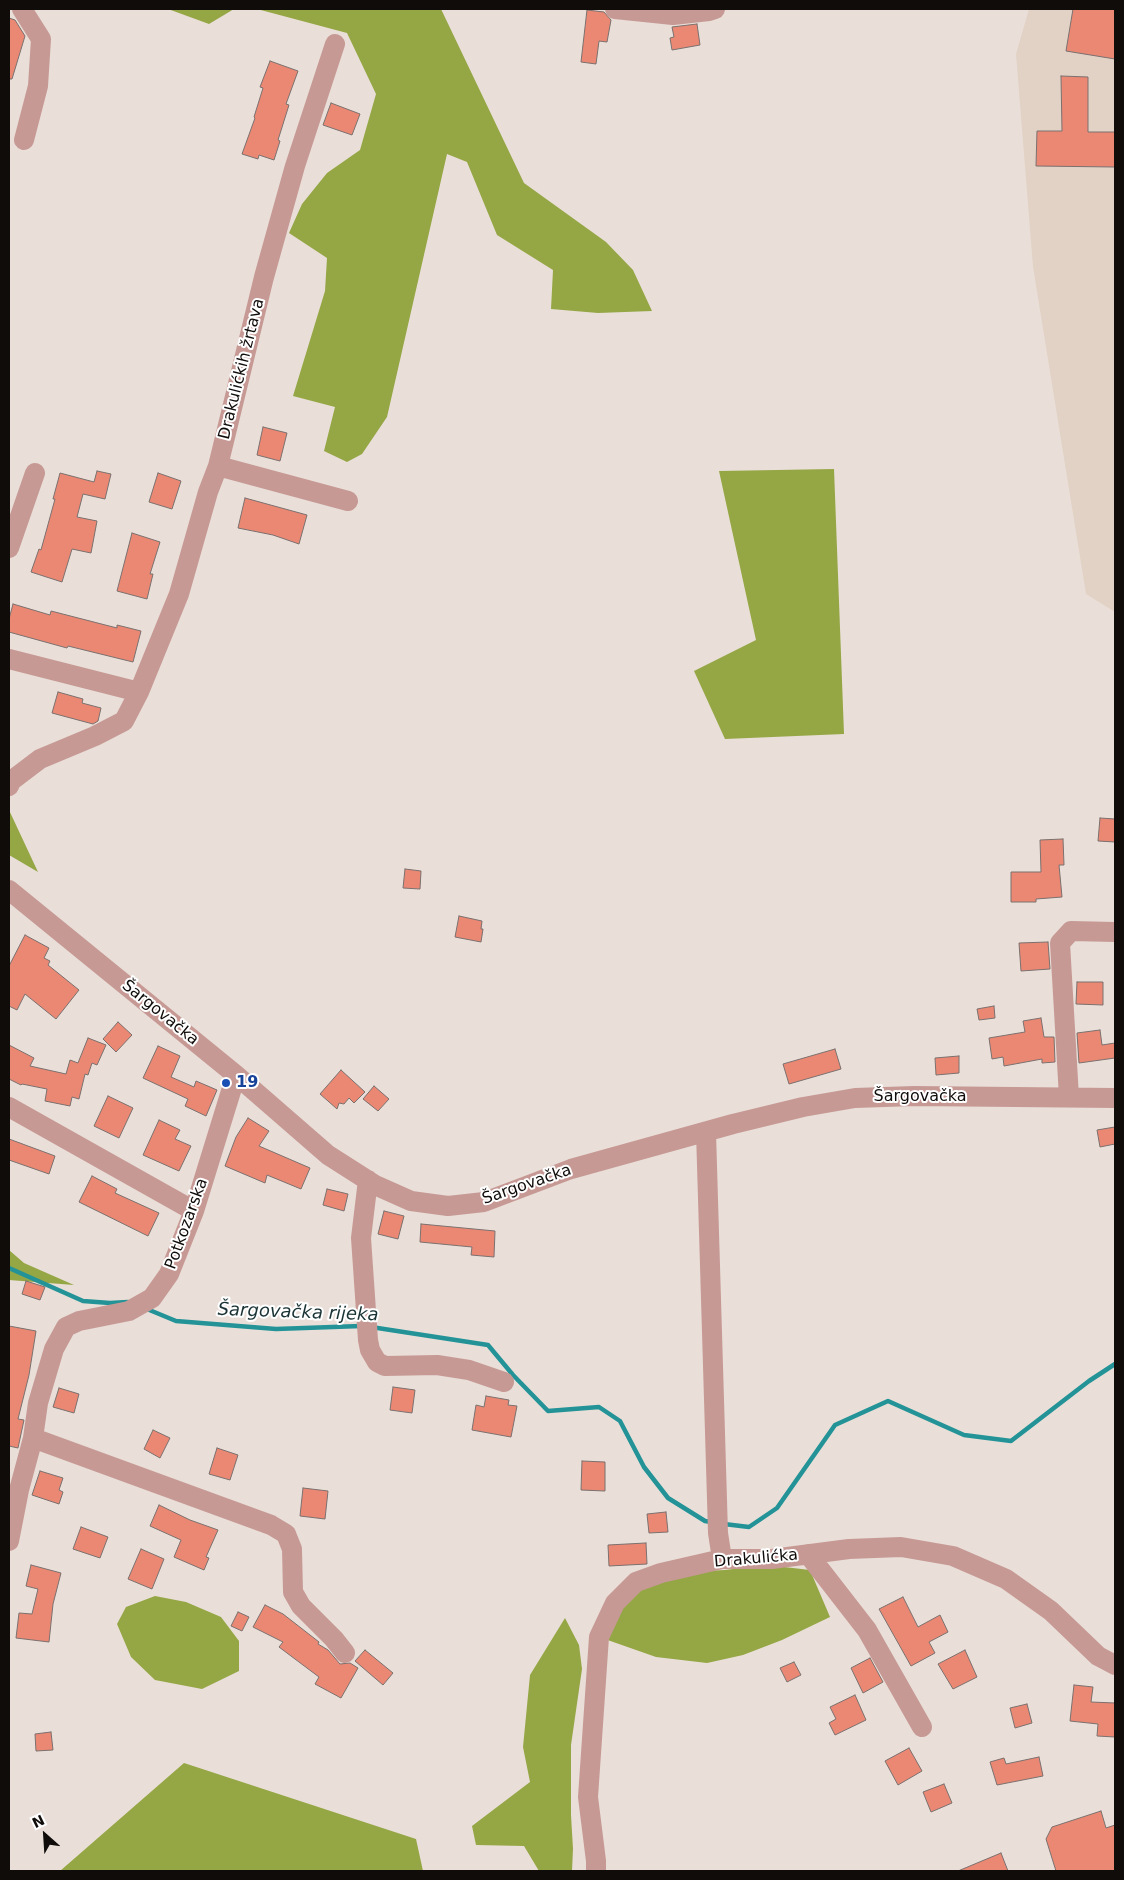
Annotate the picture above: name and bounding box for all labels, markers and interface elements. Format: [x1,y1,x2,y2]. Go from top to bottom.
street label: Drakulićkih žrtava [215,297,269,441]
street label: Šargovačka [118,976,202,1050]
place label: 19 [236,1073,258,1093]
marker: 19 [220,1077,232,1089]
street label: Šargovačka [873,1087,967,1107]
street label: Šargovačka [480,1161,574,1209]
street label: Potkozarska [162,1176,212,1272]
water label: Šargovačka rijeka [217,1299,379,1327]
street label: Drakulićka [713,1546,799,1572]
north arrow [20,1810,70,1860]
text: N [30,1812,47,1831]

